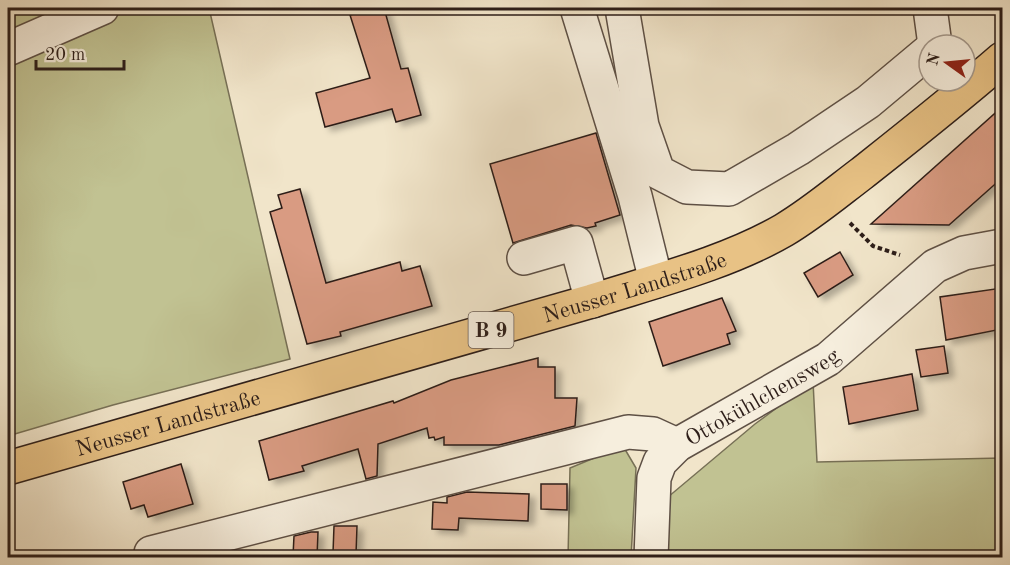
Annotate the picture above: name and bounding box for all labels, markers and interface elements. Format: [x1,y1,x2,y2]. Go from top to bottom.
scale bar [36,33,124,71]
north arrow [917,33,977,93]
text: 20 m [45,46,85,64]
text: N [925,51,944,68]
street label: Neusser Landstraße [541,249,730,328]
road number: B 9 [468,312,514,348]
street label: Ottokühlchensweg [682,345,845,451]
street label: Neusser Landstraße [73,387,263,461]

